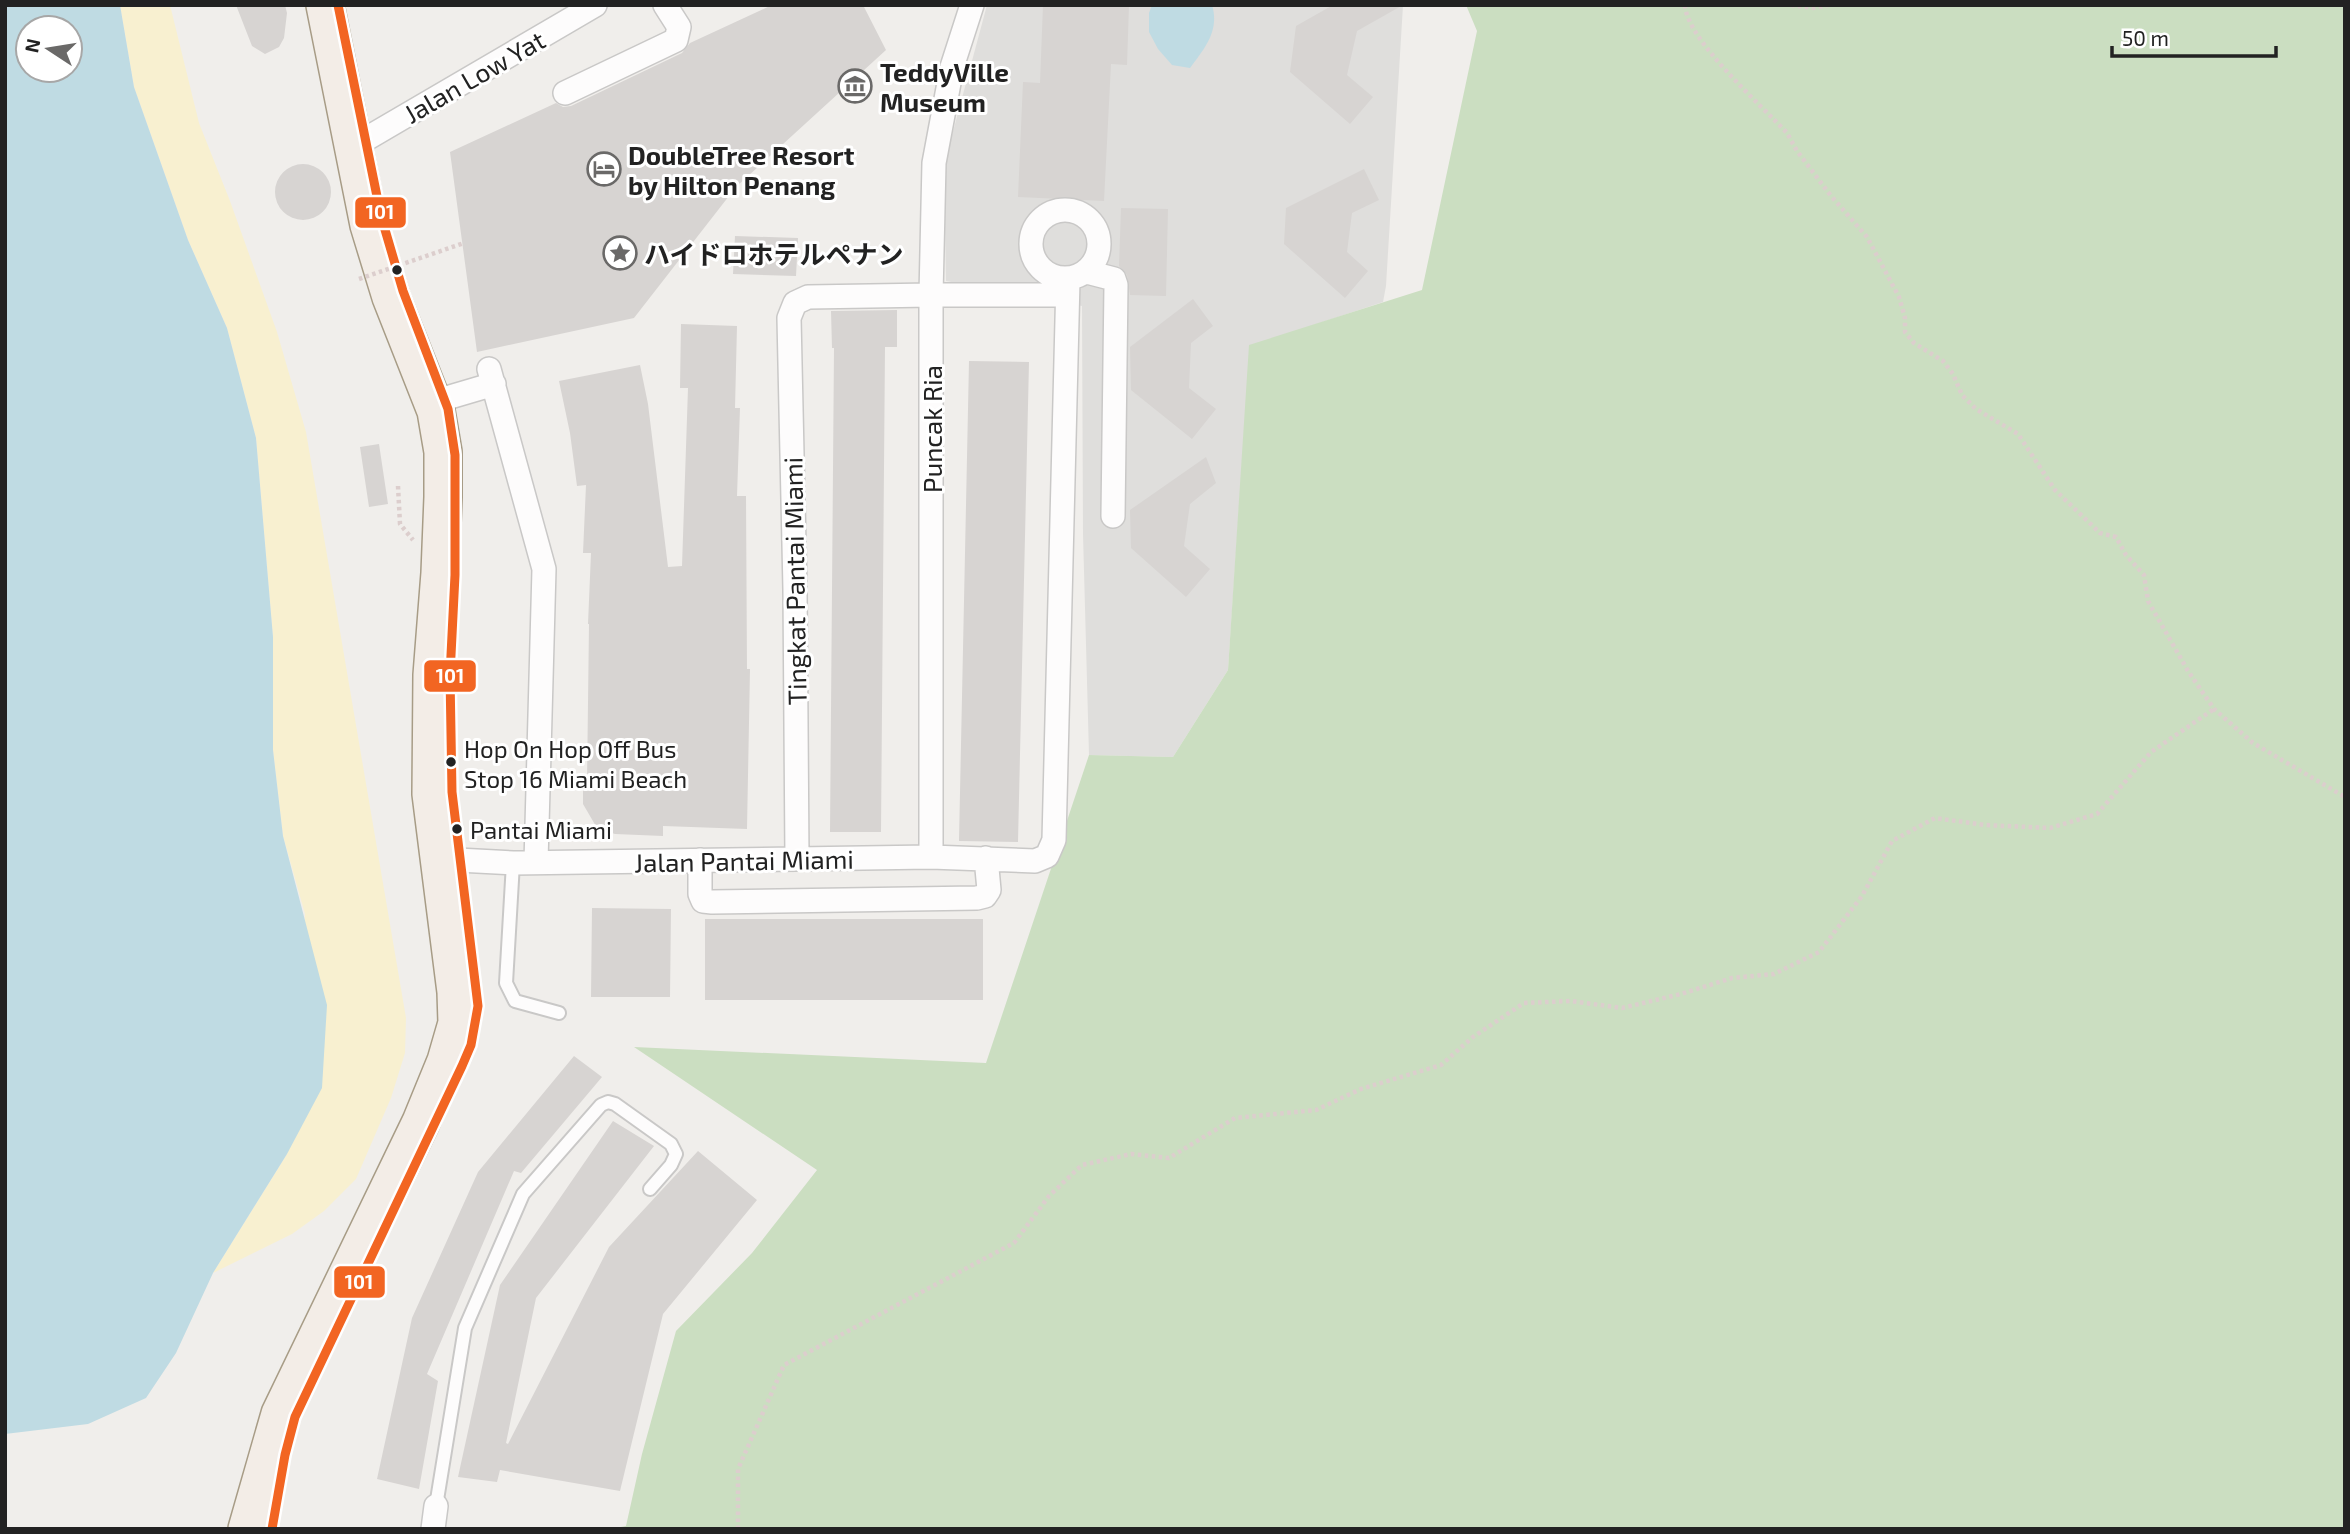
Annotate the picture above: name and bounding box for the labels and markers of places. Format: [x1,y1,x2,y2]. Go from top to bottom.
place label: TeddyVille Museum [880,56,1009,117]
museum icon: TeddyVille Museum [836,67,874,105]
place label: DoubleTree Resort by Hilton Penang [628,139,855,201]
hotel icon: DoubleTree Resort by Hilton Penang [585,150,623,188]
place icon: ハイドロホテルペナン [601,234,639,272]
place label: ハイドロホテルペナン [644,238,903,269]
unlabelled marker [390,263,404,277]
place label: Hop On Hop Off Bus Stop 16 Miami Beach [464,734,687,793]
marker: Hop On Hop Off Bus Stop 16 Miami Beach [444,755,458,769]
place label: Pantai Miami [470,815,612,844]
marker: Pantai Miami [450,822,464,836]

